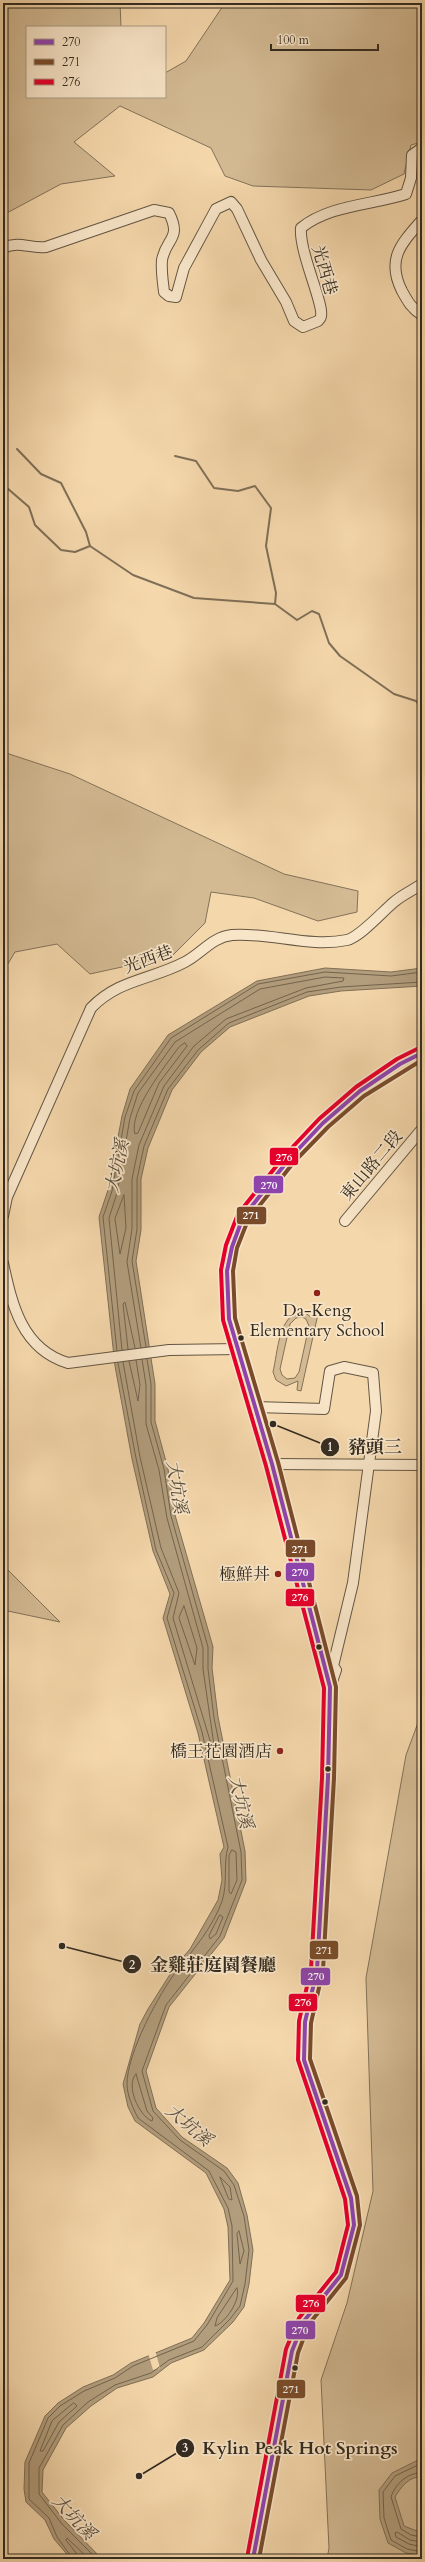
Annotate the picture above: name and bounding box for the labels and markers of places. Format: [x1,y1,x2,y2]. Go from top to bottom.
marker: Da-Keng Elementary School [312,1288,322,1298]
place label: Da-Keng Elementary School [249,1299,385,1342]
unlabelled marker [236,1333,246,1343]
callout: 豬頭三 [320,1432,410,1462]
place label: 極鮮丼 [219,1563,270,1586]
marker: 極鮮丼 [273,1569,283,1579]
unlabelled marker [314,1642,324,1652]
place label: 橋王花園酒店 [170,1740,272,1763]
marker: 橋王花園酒店 [275,1746,285,1756]
unlabelled marker [323,1764,333,1774]
callout: 金雞莊庭園餐廳 [122,1949,284,1979]
unlabelled marker [320,2097,330,2107]
unlabelled marker [290,2363,300,2373]
callout: Kylin Peak Hot Springs [175,2433,406,2463]

